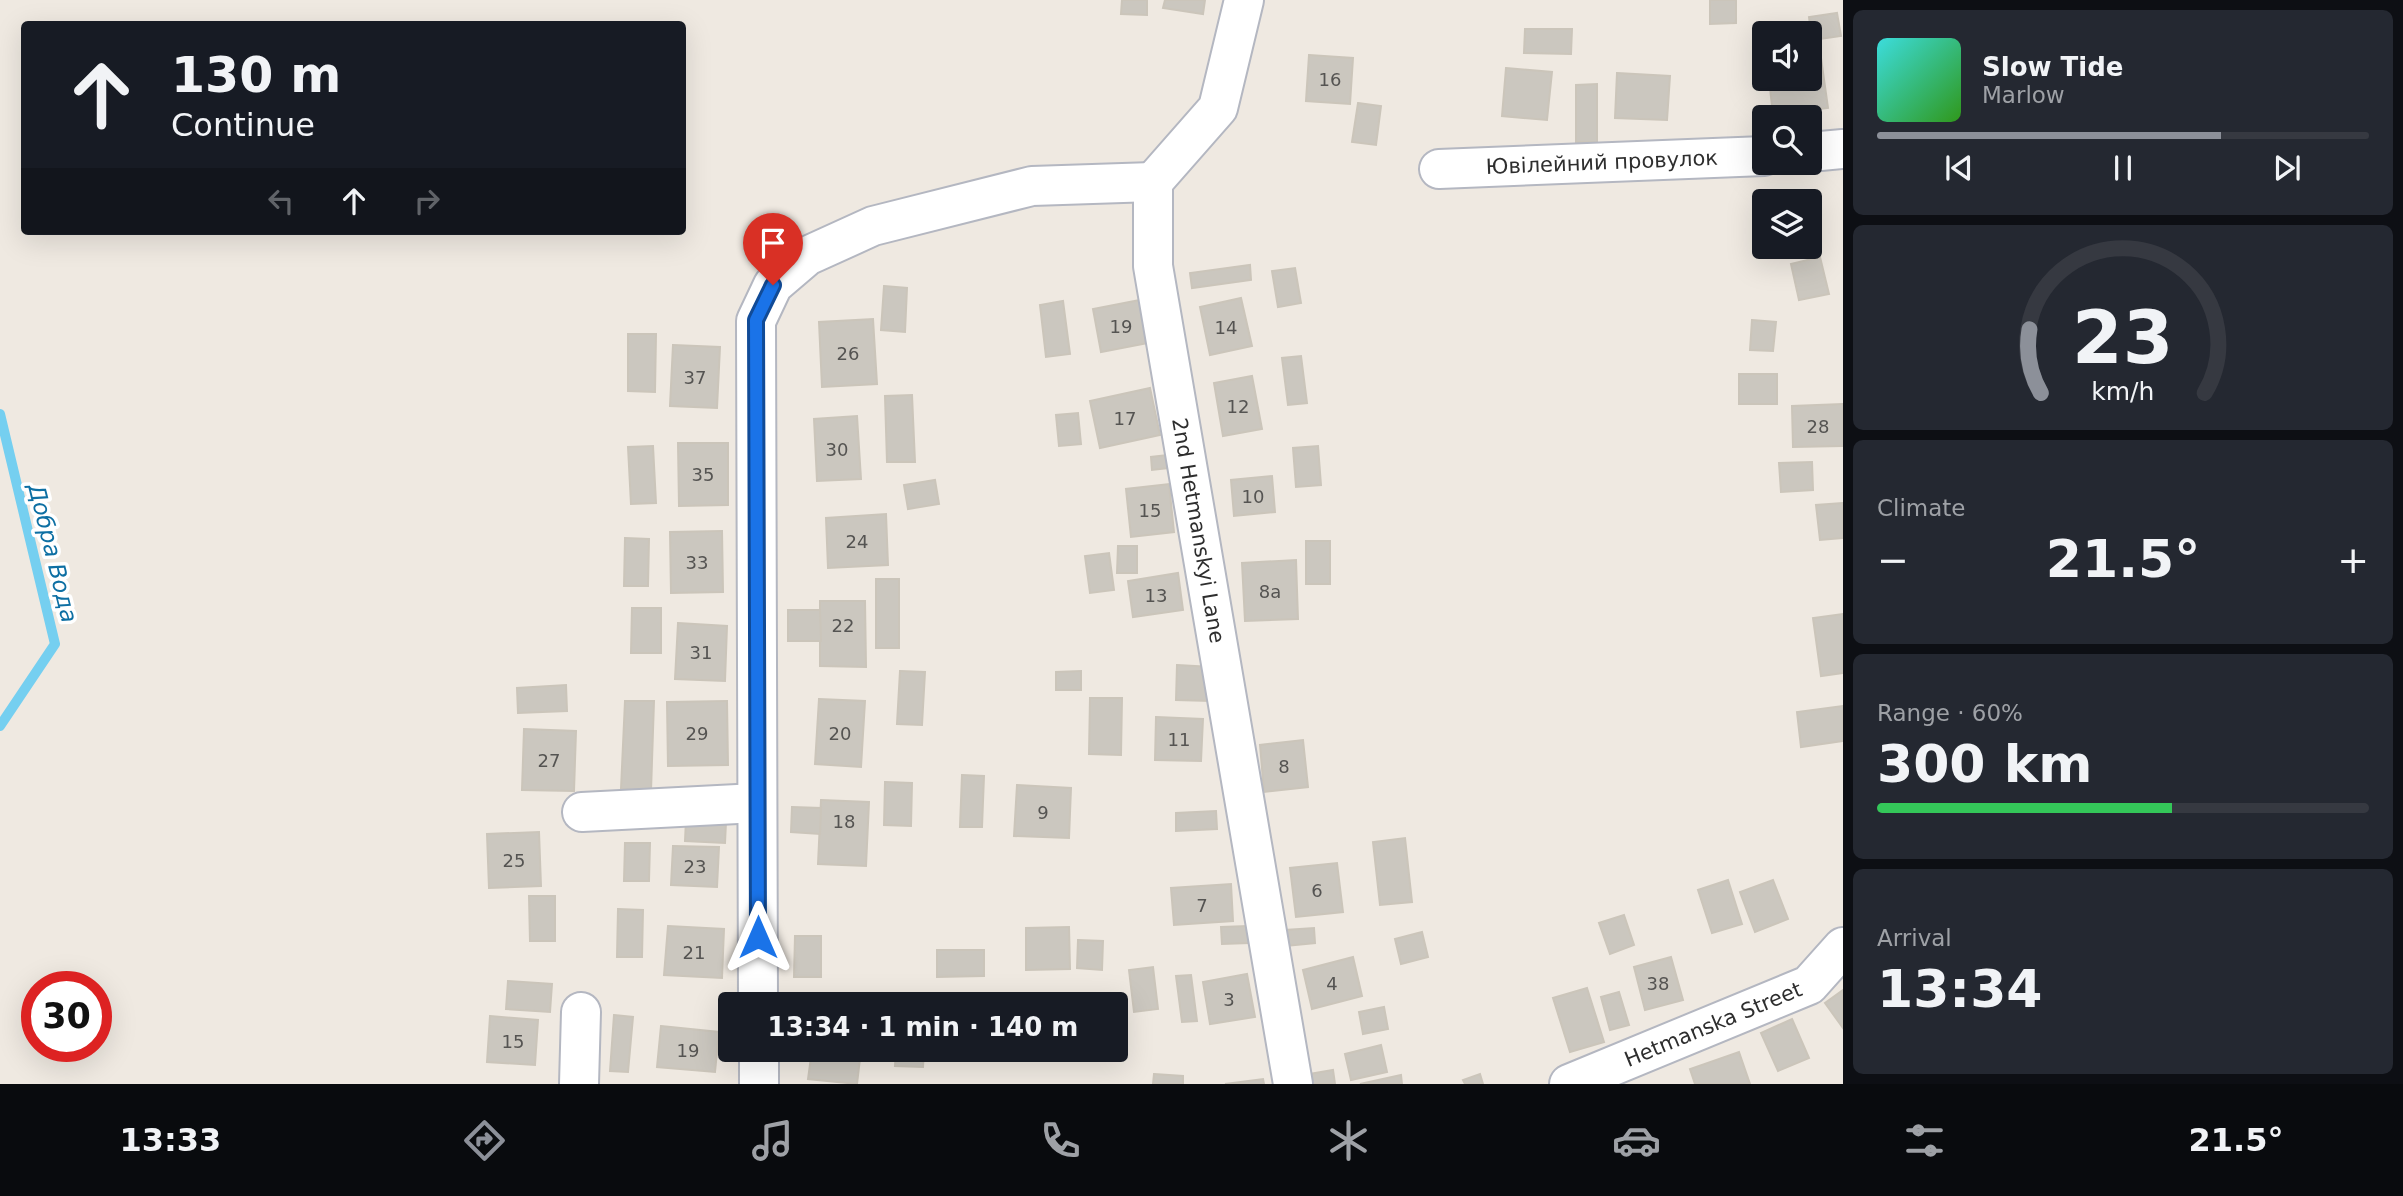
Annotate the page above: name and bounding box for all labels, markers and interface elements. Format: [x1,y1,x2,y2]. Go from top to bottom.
map controls [1752,21,1822,259]
button: sound [1752,21,1822,91]
text: 130 m [171,47,341,104]
icon: ahead [56,49,147,140]
text: Slow Tide [1982,52,2123,82]
house number: 16 [1319,69,1341,90]
text: Marlow [1982,82,2065,108]
button: search [1752,105,1822,175]
text: Continue [171,106,315,144]
street label: Ювілейний провулок [1485,146,1718,179]
icon: previous [1940,149,1978,187]
icon: pause [2104,149,2142,187]
icon: next [2268,149,2306,187]
icon: left [262,182,300,220]
icon: ahead [335,182,373,220]
icon: right [408,182,446,220]
button: layers [1752,189,1822,259]
pin [743,213,803,285]
icon: arrive [754,224,792,262]
text: 23 [2072,296,2174,381]
house number: 19 [1110,316,1132,337]
house number: 14 [1215,317,1237,338]
house number: 26 [837,343,859,364]
house number: 37 [684,367,706,388]
text: km/h [2091,377,2155,406]
house number: 12 [1227,396,1249,417]
house number: 17 [1114,408,1136,429]
street label: 2nd Hetmanskyi Lane [1167,416,1229,645]
house number: 28 [1807,416,1829,437]
house number: 30 [826,439,848,460]
house number: 35 [692,464,714,485]
water label: Добра Вода [23,480,83,625]
house number: 10 [1242,486,1264,507]
text: Climate [1877,495,1966,521]
house number: 15 [1139,500,1161,521]
text: 21.5° [2046,529,2200,589]
house number: 24 [846,531,868,552]
text: − [1877,538,1909,582]
text: + [2337,538,2369,582]
house number: 33 [686,552,708,573]
house number: 8а [1259,581,1281,602]
house number: 13 [1145,585,1167,606]
house number: 22 [832,615,854,636]
house number: 31 [690,642,712,663]
text: Range · 60% [1877,700,2023,726]
house number: 29 [686,723,708,744]
house number: 20 [829,723,851,744]
house number: 11 [1168,729,1190,750]
text: 300 km [1877,734,2092,794]
house number: 27 [538,750,560,771]
house number: 8 [1278,756,1290,777]
house number: 9 [1037,802,1049,823]
house number: 18 [833,811,855,832]
house number: 25 [503,850,525,871]
house number: 23 [684,856,706,877]
house number: 6 [1311,880,1323,901]
house number: 7 [1196,895,1208,916]
position arrow [721,900,795,974]
text: Arrival [1877,925,1952,951]
house number: 21 [683,942,705,963]
text: 13:34 [1877,959,2043,1019]
speed limit sign: 30 [21,971,112,1062]
house number: 4 [1326,973,1338,994]
house number: 38 [1647,973,1669,994]
street label: Hetmanska Street [1621,977,1806,1072]
house number: 3 [1223,989,1235,1010]
text: 13:34 · 1 min · 140 m [768,1012,1078,1042]
house number: 15 [502,1031,524,1052]
house number: 19 [677,1040,699,1061]
icon: directions [460,1116,509,1165]
icon: music [748,1116,797,1165]
icon: phone [1036,1116,1085,1165]
icon: climate [1324,1116,1373,1165]
icon: car [1612,1116,1661,1165]
icon: filters [1900,1116,1949,1165]
text: 13:33 [120,1121,221,1159]
text: 21.5° [2188,1121,2283,1159]

